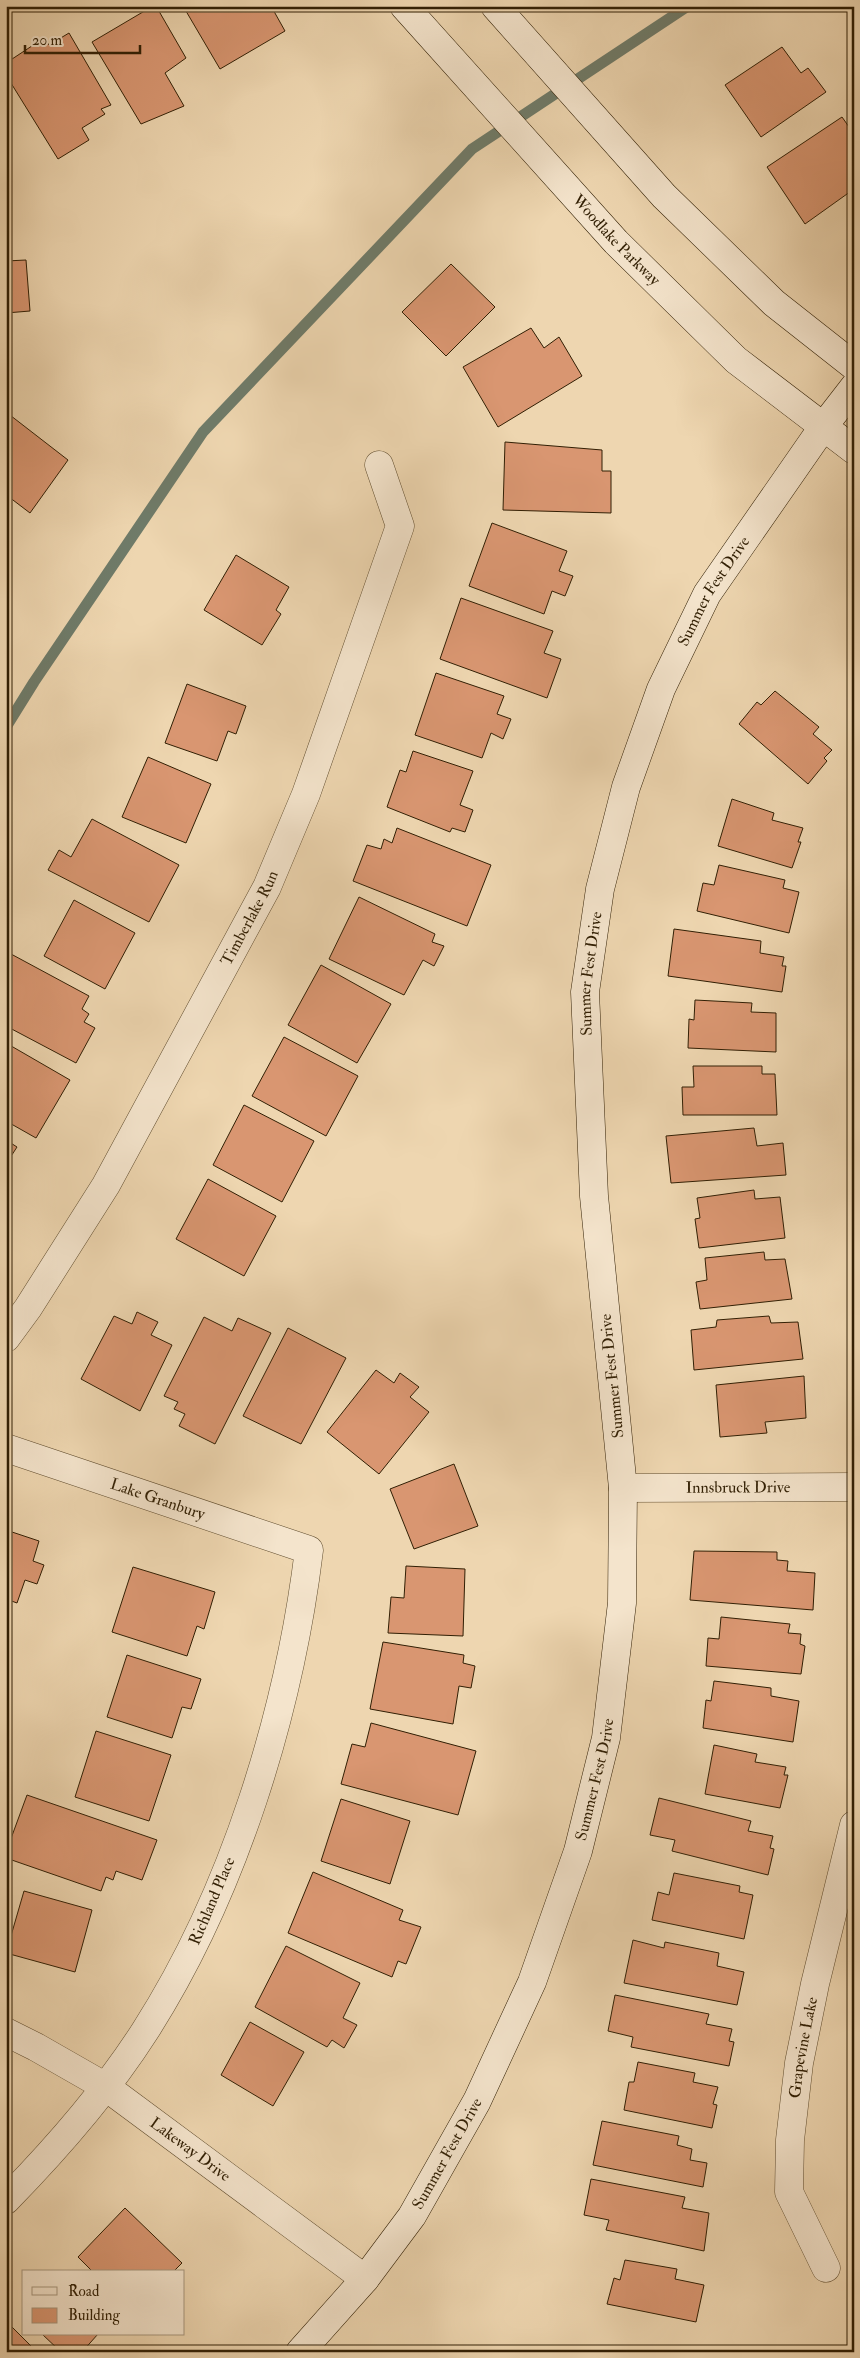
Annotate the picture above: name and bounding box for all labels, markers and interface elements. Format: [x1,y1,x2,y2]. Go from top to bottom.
scale bar [25,22,140,54]
text: 20 m [32,31,62,50]
street label: Woodlake Parkway [567,190,665,291]
street label: Summer Fest Drive [673,532,754,650]
street label: Timberlake Run [216,868,283,969]
street label: Summer Fest Drive [575,910,607,1036]
street label: Summer Fest Drive [595,1313,628,1439]
street label: Lake Granbury [108,1474,209,1525]
street label: Innsbruck Drive [686,1477,791,1498]
street label: Summer Fest Drive [571,1717,618,1843]
street label: Richland Place [184,1854,240,1948]
street label: Grapevine Lake [785,1995,822,2099]
street label: Summer Fest Drive [408,2094,487,2213]
street label: Lakeway Drive [146,2113,235,2186]
legend [22,2270,185,2336]
text: Road [68,2282,100,2301]
text: Building [68,2306,120,2325]

